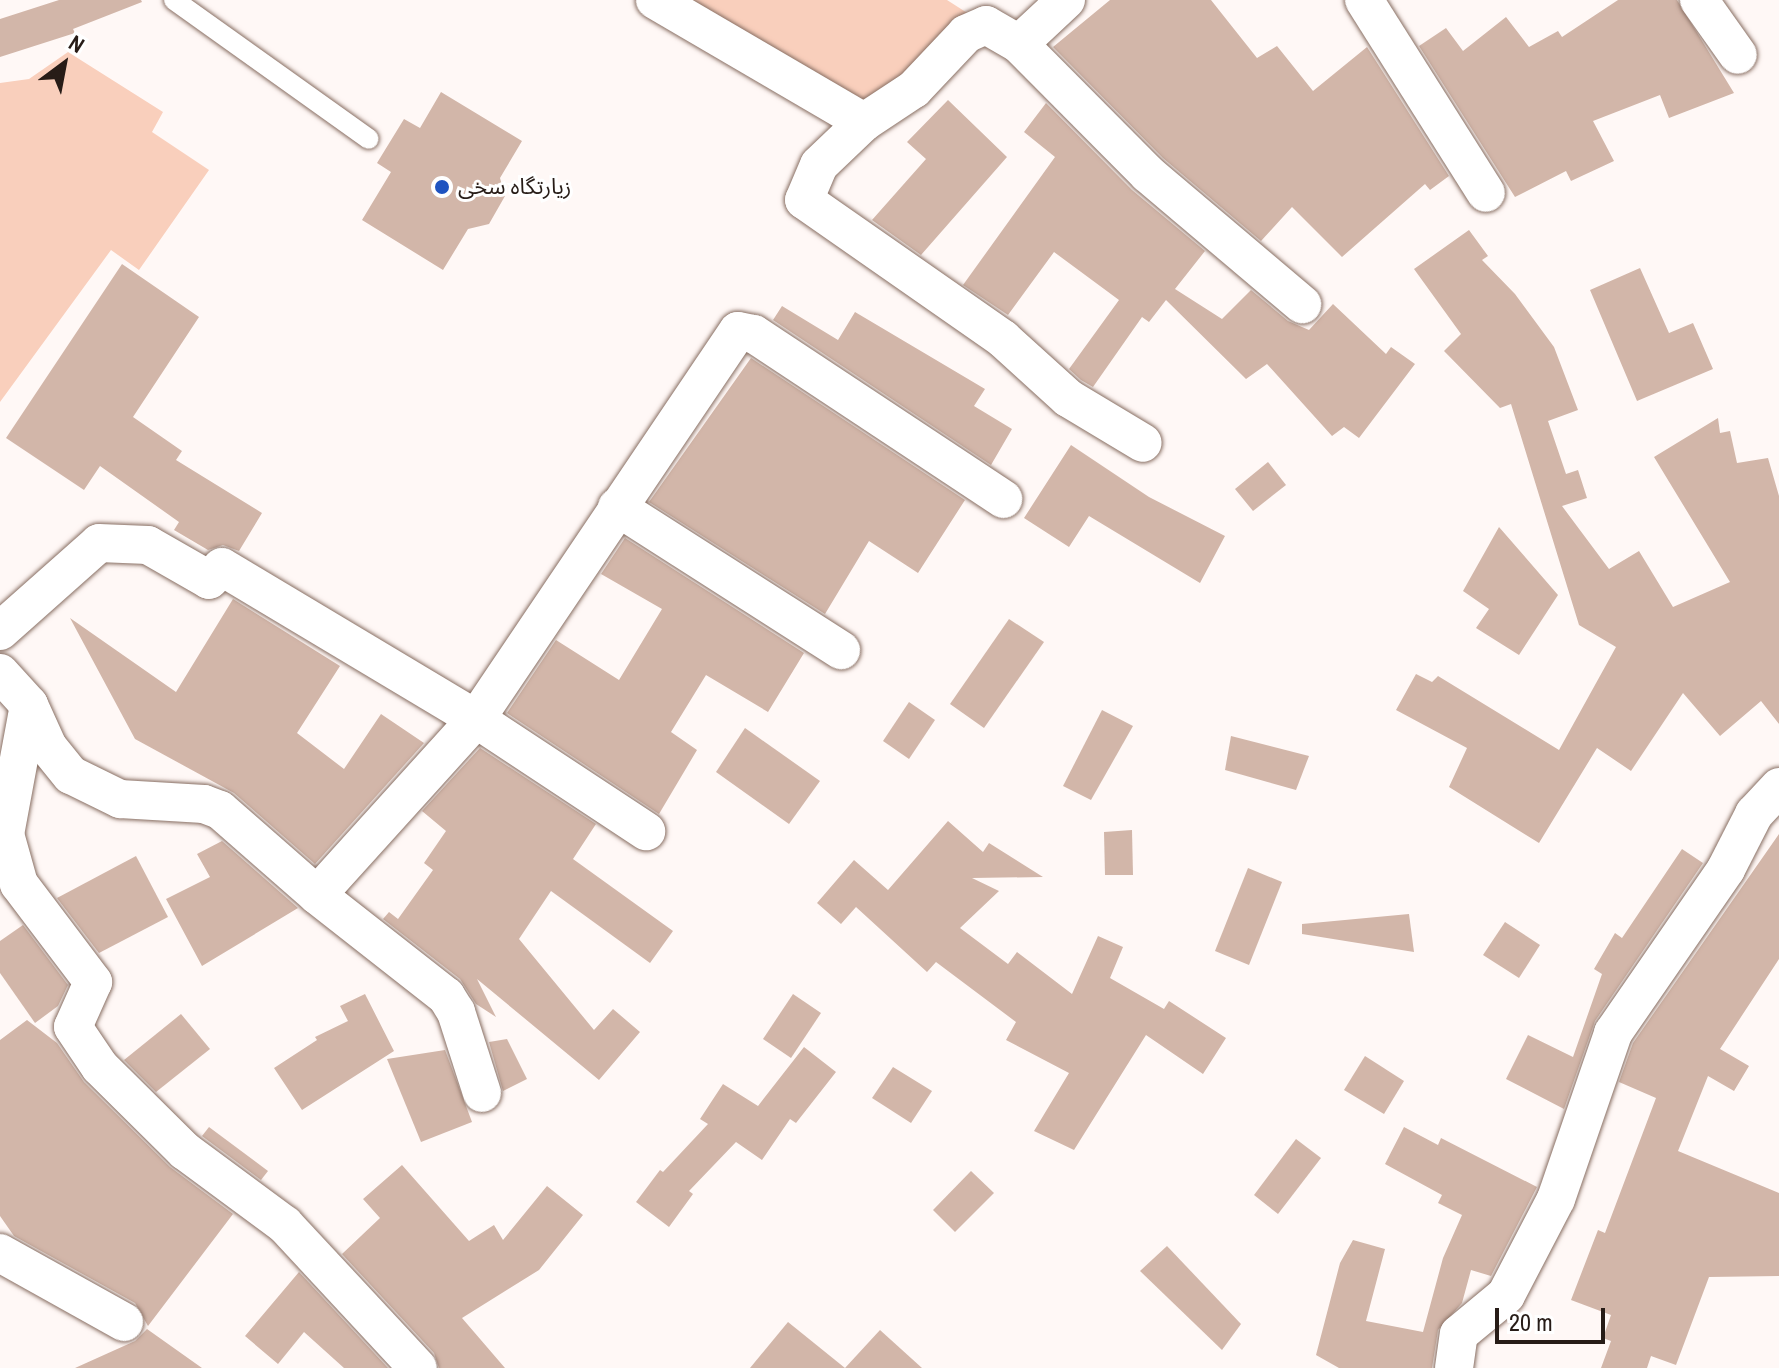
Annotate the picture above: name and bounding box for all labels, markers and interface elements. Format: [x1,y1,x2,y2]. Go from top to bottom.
north arrow [24,24,104,104]
text: N [63,27,90,60]
place label: زیارتگاه سخی [458,174,571,200]
marker: زیارتگاه سخی [433,178,451,196]
scale bar [1499,1292,1609,1342]
text: 20 m [1509,1306,1553,1338]

